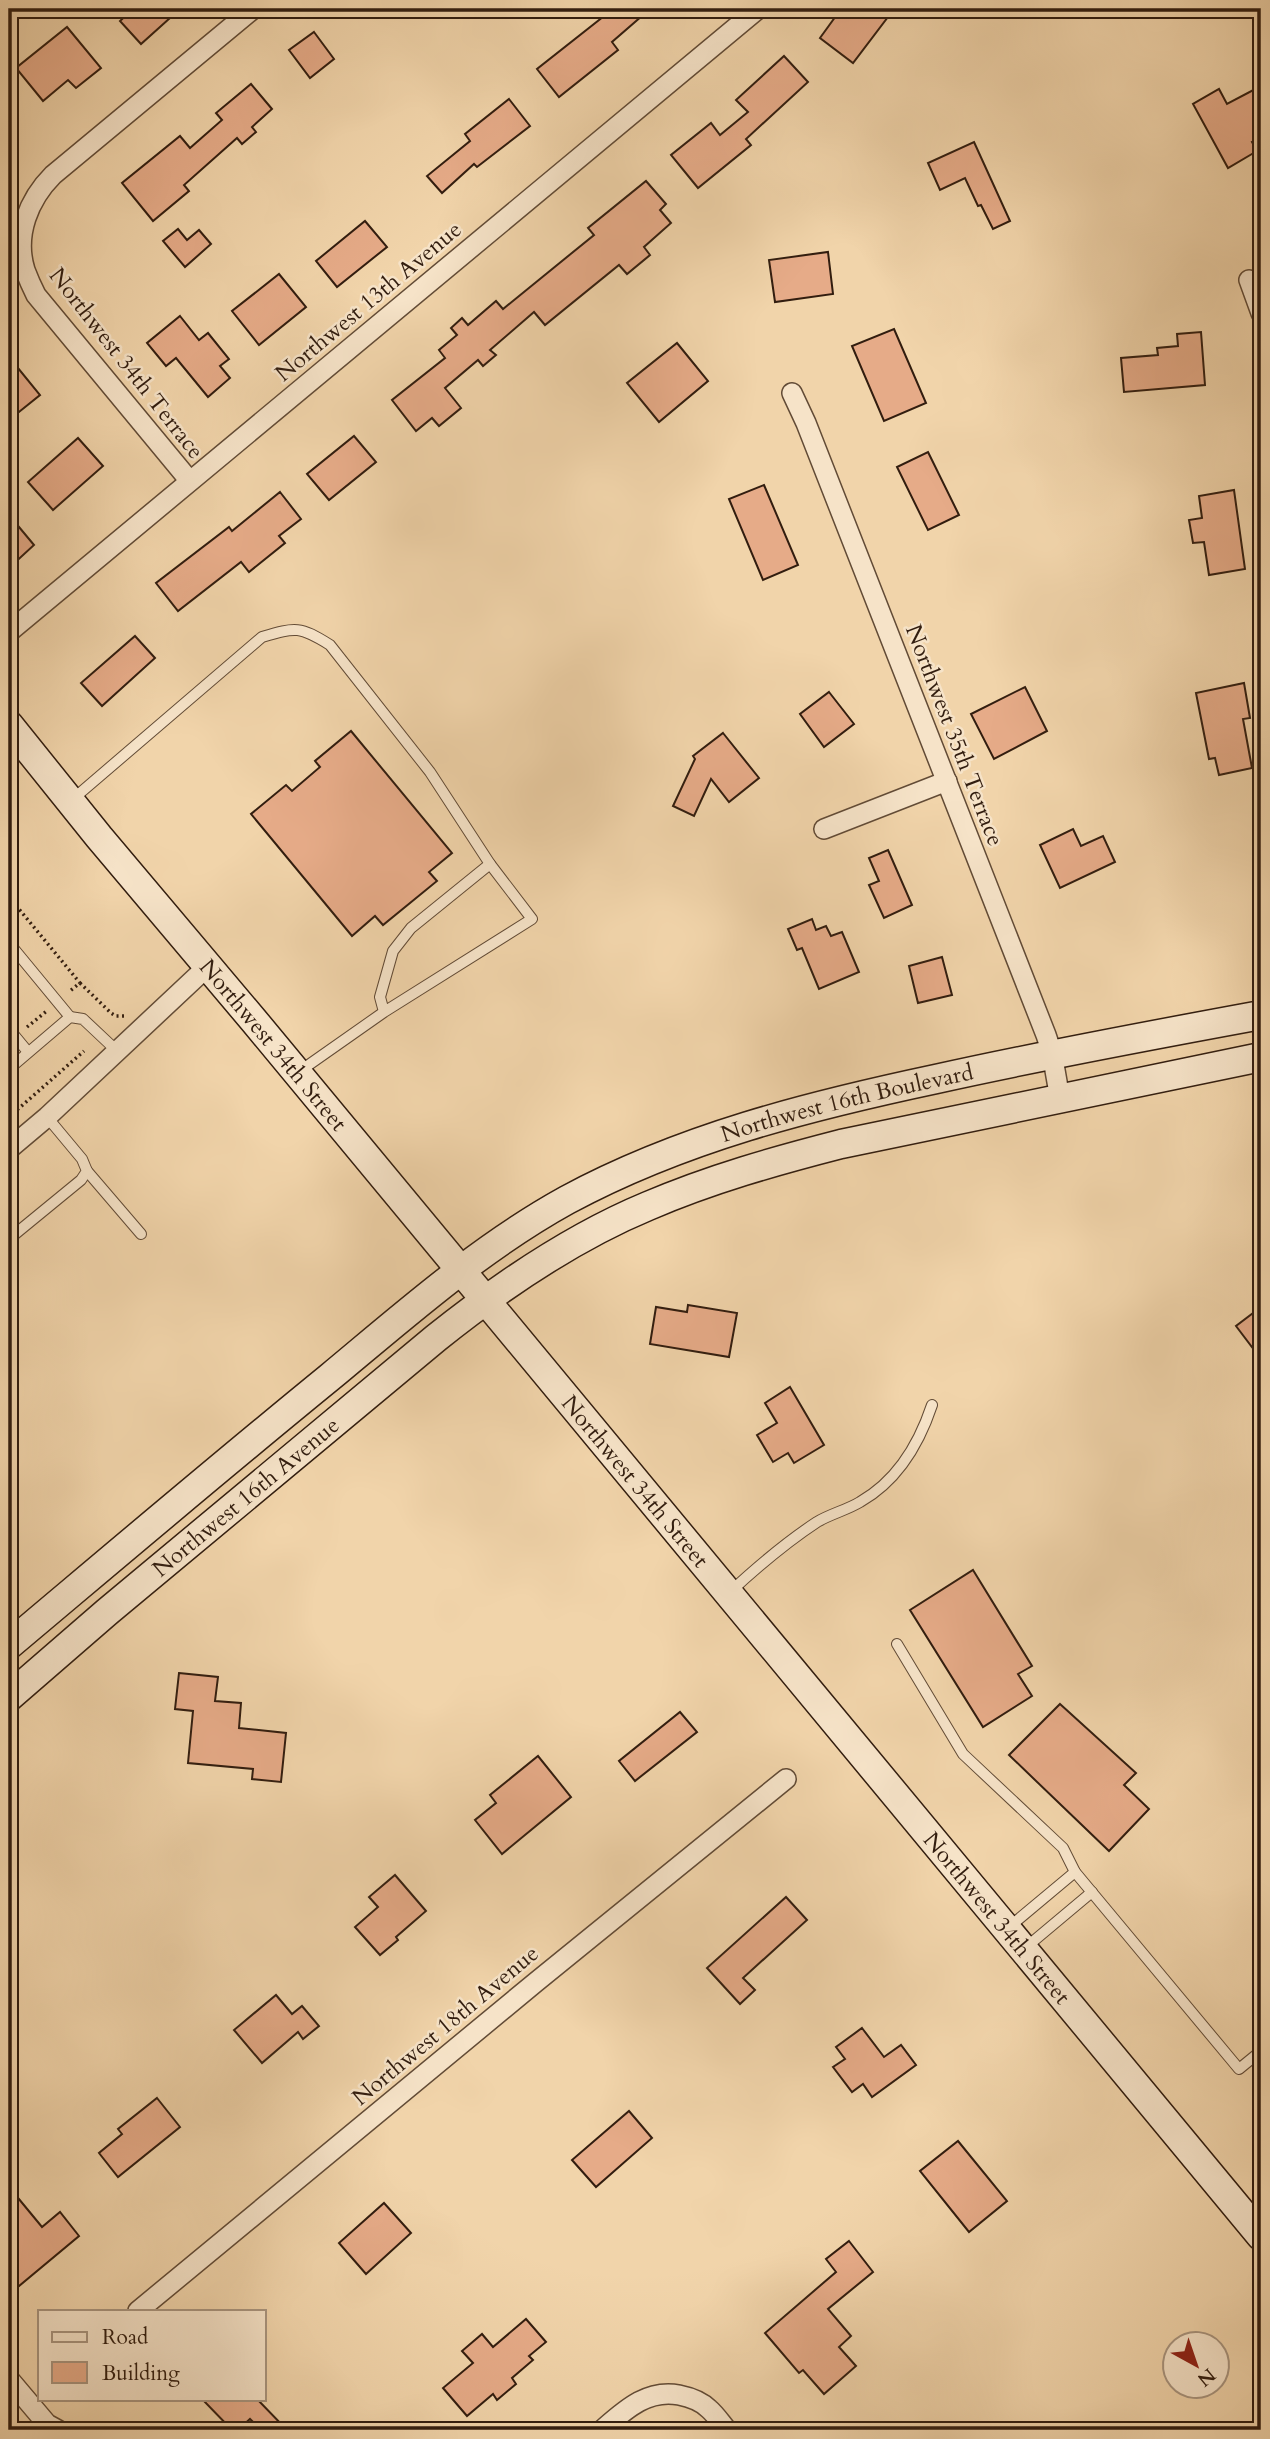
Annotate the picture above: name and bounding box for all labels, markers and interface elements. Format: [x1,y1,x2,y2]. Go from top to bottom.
street label: Northwest 13th Avenue [269,214,468,389]
street label: Northwest 34th Terrace [42,261,211,465]
street label: Northwest 35th Terrace [898,620,1011,850]
street label: Northwest 34th Street [192,952,354,1138]
street label: Northwest 16th Boulevard [717,1056,977,1150]
street label: Northwest 34th Street [554,1389,716,1574]
street label: Northwest 16th Avenue [146,1410,346,1584]
street label: Northwest 34th Street [916,1825,1078,2011]
street label: Northwest 18th Avenue [346,1938,545,2113]
legend [38,2310,266,2400]
text: Road [102,2323,148,2352]
north arrow [1162,2330,1232,2400]
text: Building [102,2359,180,2388]
text: N [1191,2362,1221,2393]

